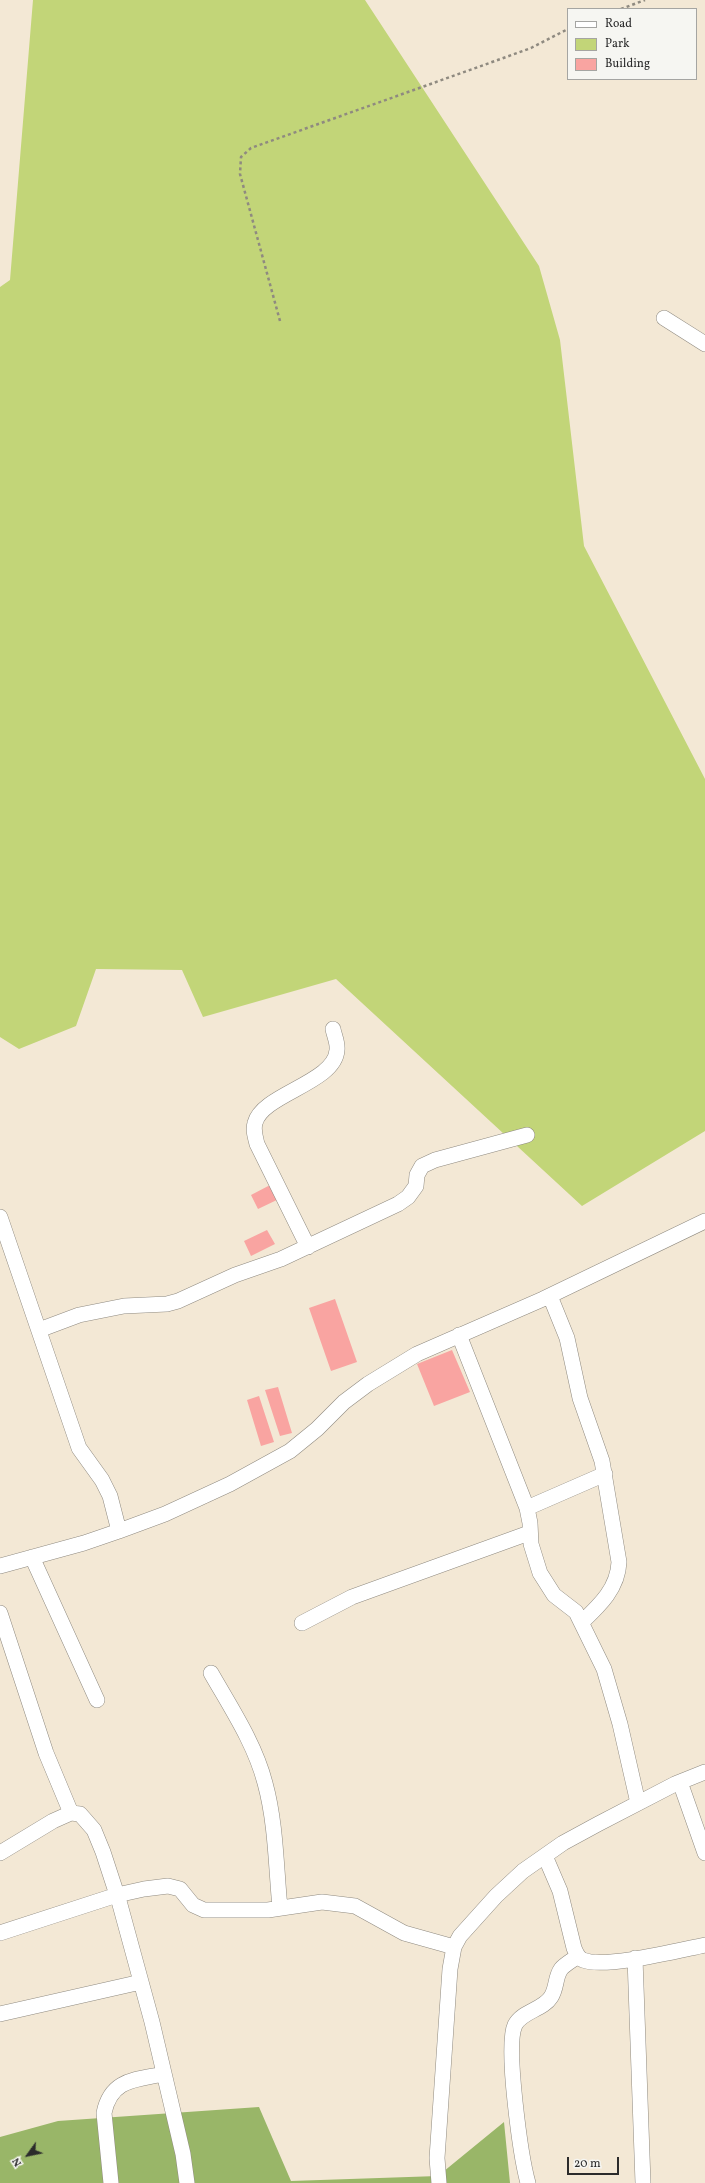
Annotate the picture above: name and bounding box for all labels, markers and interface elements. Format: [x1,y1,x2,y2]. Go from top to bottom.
legend [567,8,697,80]
text: Road [605,16,632,32]
text: Park [605,36,630,52]
text: Building [605,56,650,72]
north arrow [8,2135,48,2175]
scale bar [569,2149,621,2175]
text: N [9,2154,26,2169]
text: 20 m [574,2156,601,2172]

